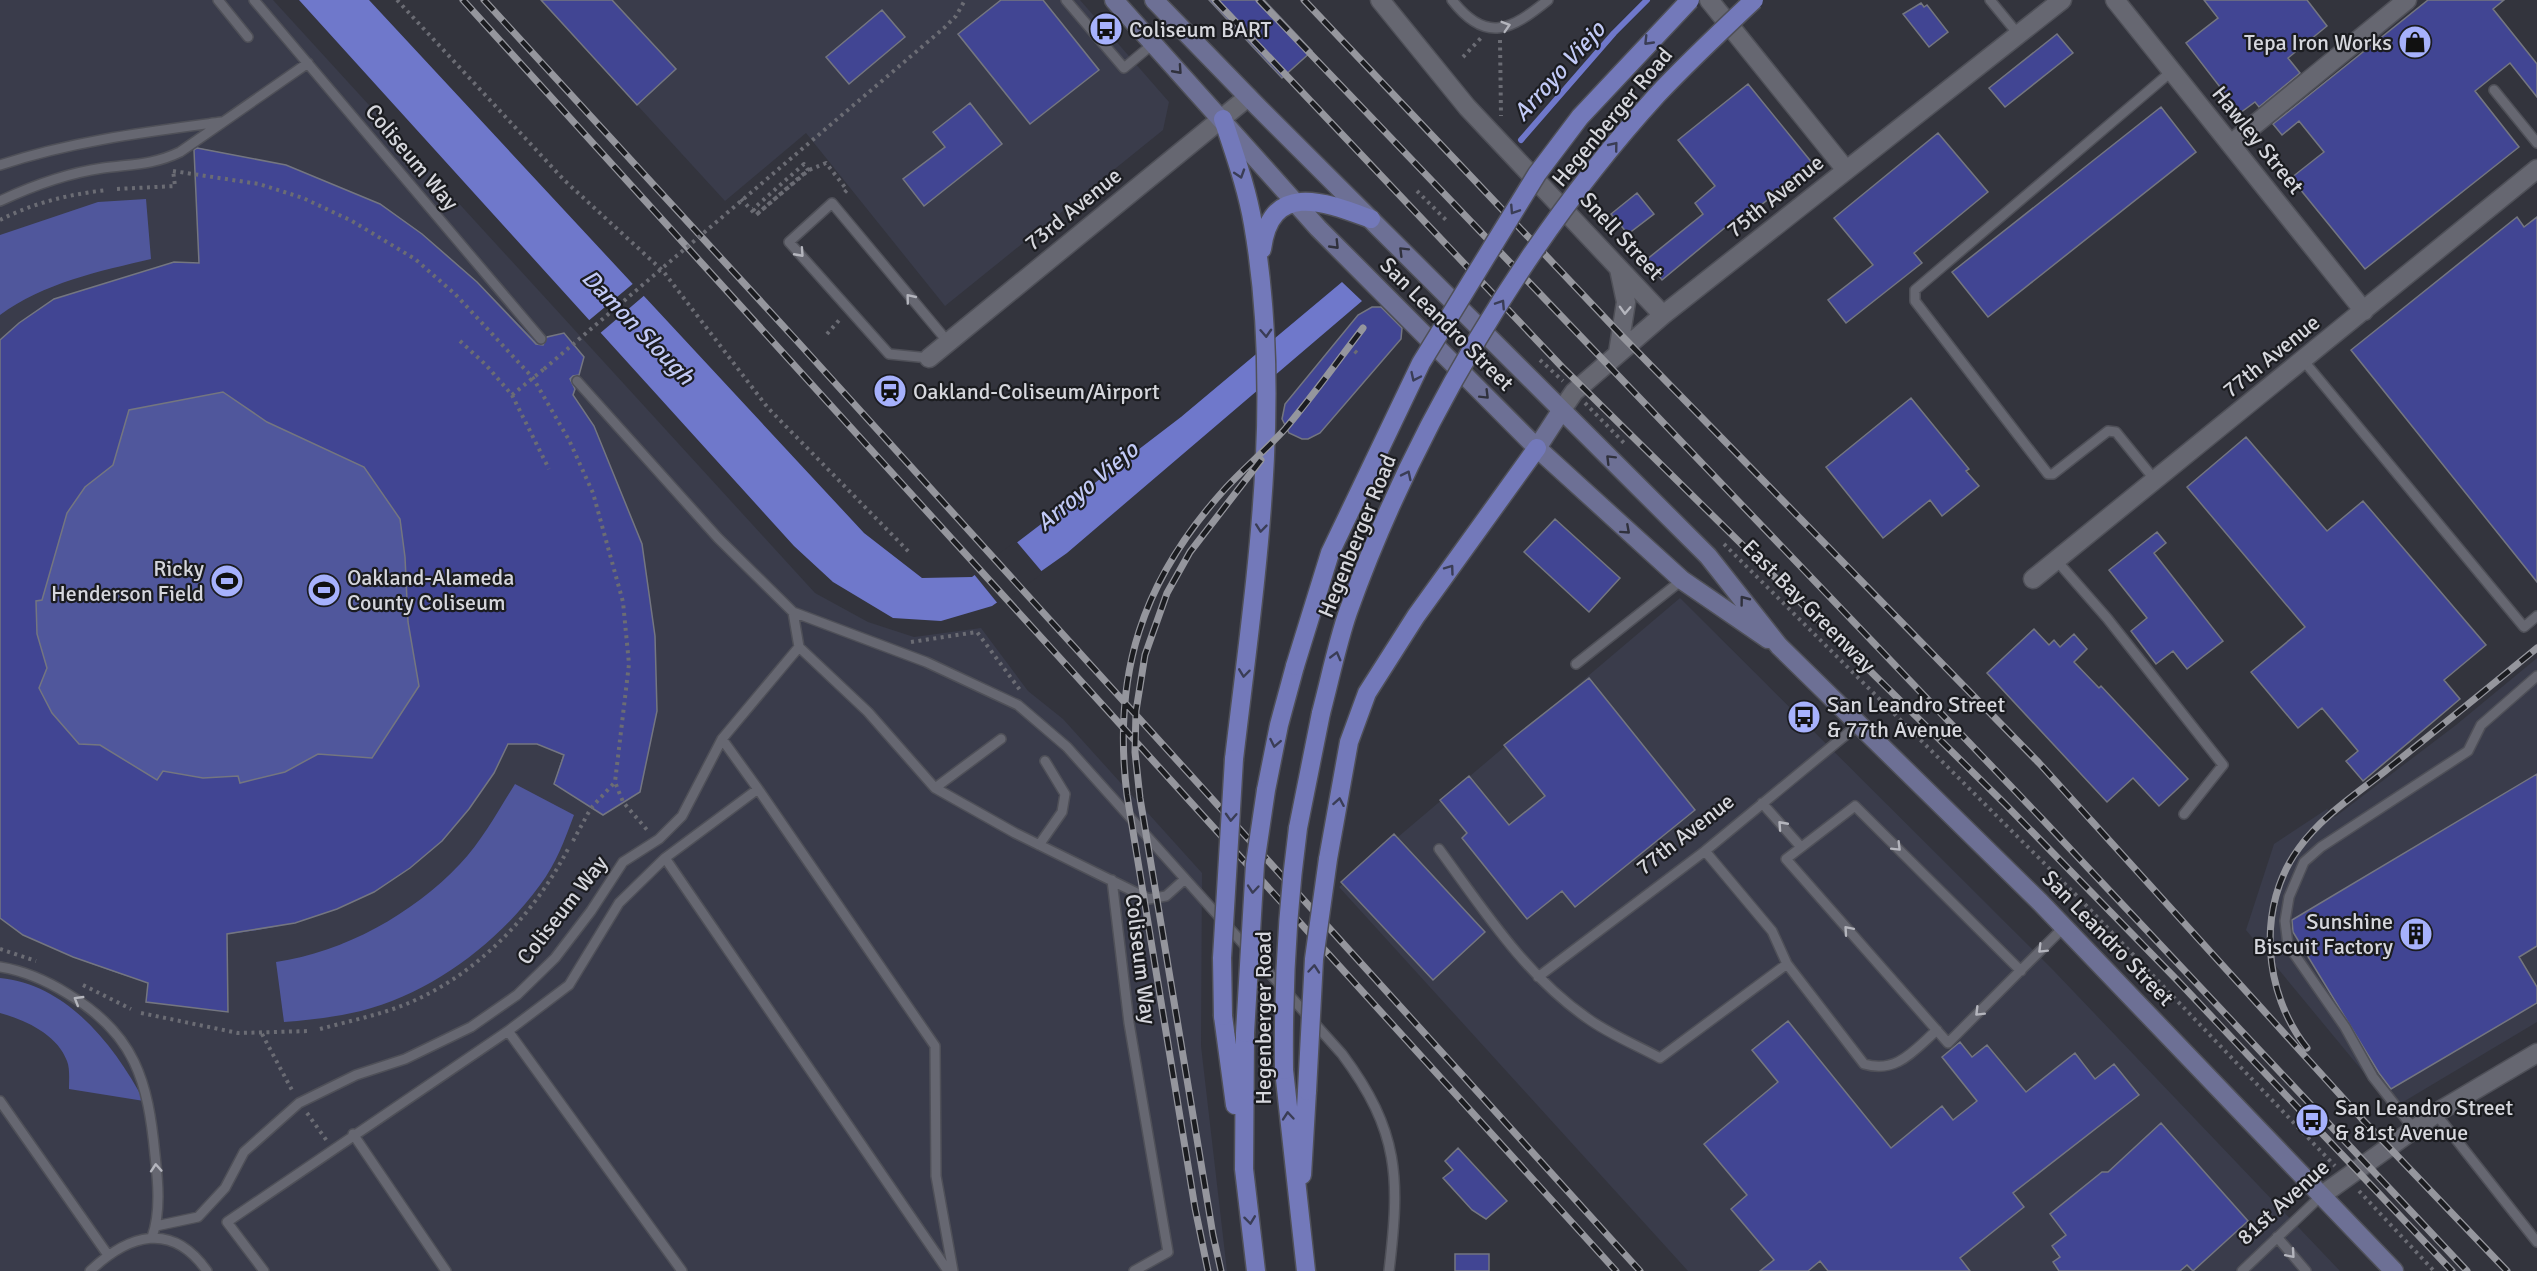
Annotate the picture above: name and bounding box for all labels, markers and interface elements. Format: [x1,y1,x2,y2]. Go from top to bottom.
bus stop icon: Coliseum BART [1088,11,1124,47]
water label: Arroyo Viejo [1506,14,1613,127]
place label: Coliseum BART [1129,16,1272,43]
one-way arrow [1500,21,1510,33]
shop icon: Tepa Iron Works [2397,24,2433,60]
place label: Tepa Iron Works [2244,29,2392,56]
one-way arrow [1645,34,1656,45]
street label: Hegenberger Road [1546,42,1678,192]
one-way arrow [1171,63,1182,74]
street label: Hawley Street [2206,81,2310,200]
street label: Coliseum Way [360,98,465,216]
one-way arrow [1607,142,1618,153]
street label: 75th Avenue [1721,149,1829,243]
street label: 73rd Avenue [1019,162,1127,256]
one-way arrow [1233,168,1246,179]
street label: Snell Street [1575,187,1670,286]
one-way arrow [1510,203,1521,214]
one-way arrow [1327,238,1338,249]
one-way arrow [793,247,804,257]
one-way arrow [1399,247,1410,258]
street label: San Leandro Street [1374,251,1520,397]
water label: Damon Slough [575,263,701,392]
one-way arrow [906,294,917,305]
one-way arrow [1494,300,1505,311]
one-way arrow [1619,305,1631,314]
street label: 77th Avenue [2217,309,2325,403]
one-way arrow [1259,329,1272,338]
one-way arrow [1410,371,1422,382]
station icon: Oakland-Coliseum/Airport [872,373,908,409]
place label: Oakland-Coliseum/Airport [913,378,1160,405]
one-way arrow [1478,389,1489,399]
water label: Arroyo Viejo [1030,434,1145,537]
street label: Hegenberger Road [1312,450,1402,622]
one-way arrow [1606,455,1617,466]
one-way arrow [1399,470,1411,481]
one-way arrow [1620,523,1630,534]
one-way arrow [1255,524,1268,533]
street label: East Bay Greenway [1737,534,1882,679]
place label: Ricky Henderson Field [51,555,205,607]
sports icon: Ricky Henderson Field [209,563,245,599]
place label: Oakland-Alameda County Coliseum [347,564,514,616]
one-way arrow [1443,564,1454,575]
sports icon: Oakland-Alameda County Coliseum [306,572,342,608]
one-way arrow [1740,596,1751,607]
one-way arrow [1329,651,1342,661]
one-way arrow [1238,669,1251,678]
place label: San Leandro Street & 77th Avenue [1827,691,2006,743]
bus stop icon: San Leandro Street & 77th Avenue [1786,699,1822,735]
one-way arrow [1269,738,1282,748]
street label: 77th Avenue [1631,787,1739,881]
one-way arrow [1332,797,1344,806]
one-way arrow [1225,813,1238,822]
one-way arrow [1778,821,1789,832]
one-way arrow [1890,840,1900,851]
street label: Coliseum Way [511,850,613,970]
street label: San Leandro Street [2036,865,2180,1012]
one-way arrow [1247,885,1260,894]
street label: Coliseum Way [1120,892,1162,1026]
place label: Sunshine Biscuit Factory [2253,908,2394,960]
building icon: Sunshine Biscuit Factory [2398,916,2434,952]
one-way arrow [1844,926,1855,936]
street label: Hegenberger Road [1250,931,1277,1105]
one-way arrow [2039,941,2050,952]
one-way arrow [1307,965,1320,974]
one-way arrow [74,995,84,1007]
one-way arrow [1976,1005,1986,1016]
place label: San Leandro Street & 81st Avenue [2335,1094,2514,1146]
bus stop icon: San Leandro Street & 81st Avenue [2294,1102,2330,1138]
one-way arrow [1281,1112,1294,1121]
street label: 81st Avenue [2231,1154,2335,1250]
one-way arrow [150,1163,163,1173]
one-way arrow [1243,1215,1256,1225]
one-way arrow [2284,1247,2295,1258]

